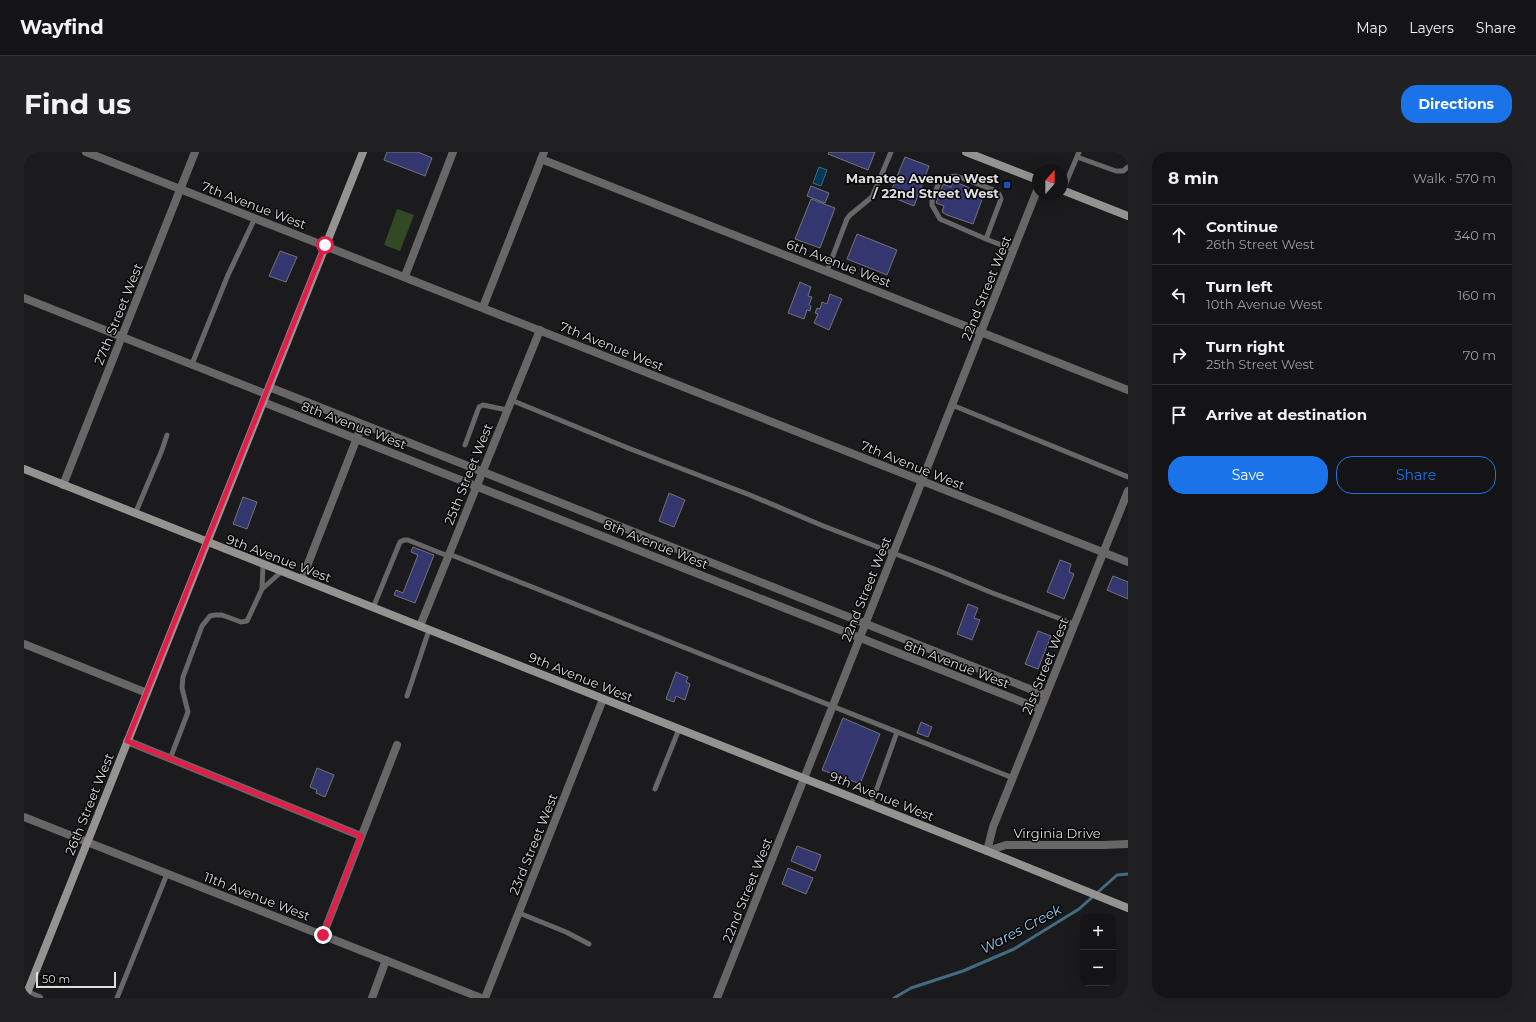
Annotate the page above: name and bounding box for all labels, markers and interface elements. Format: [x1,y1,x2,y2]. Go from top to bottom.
text: Wayfind [20,16,104,39]
text: Map [1356,19,1387,37]
text: Layers [1409,19,1454,37]
text: Share [1476,19,1516,37]
button: Directions [1401,85,1512,123]
text: Find us [24,87,131,121]
north arrow [1032,164,1068,200]
text: 8 min [1168,168,1219,188]
place label: Manatee Avenue West / 22nd Street West [846,170,999,201]
text: Walk · 570 m [1413,170,1496,186]
street label: 7th Avenue West [200,178,308,232]
marker: Manatee Avenue West / 22nd Street West [1002,180,1012,190]
text: Continue [1206,217,1278,236]
icon: ahead [1168,224,1190,246]
text: 340 m [1454,227,1496,243]
street label: 22nd Street West [958,233,1014,343]
route start [316,236,334,254]
street label: 6th Avenue West [784,236,894,290]
text: 26th Street West [1206,236,1315,252]
street label: 27th Street West [90,261,146,367]
text: Turn left [1206,277,1273,296]
icon: left [1168,284,1190,306]
text: 160 m [1458,287,1496,303]
text: 10th Avenue West [1206,296,1323,312]
street label: 7th Avenue West [558,318,666,374]
text: Turn right [1206,337,1285,356]
icon: right [1168,344,1190,366]
text: 70 m [1463,347,1496,363]
text: 25th Street West [1206,356,1314,372]
street label: 8th Avenue West [299,398,409,452]
icon: arrive [1168,404,1190,426]
text: Arrive at destination [1206,405,1367,424]
street label: 25th Street West [440,421,496,527]
street label: 7th Avenue West [859,437,967,493]
button: Save [1168,456,1328,494]
button: Share [1336,456,1496,494]
street label: 8th Avenue West [601,516,711,572]
street label: 9th Avenue West [224,531,334,585]
street label: 22nd Street West [838,534,894,644]
street label: 21st Street West [1018,615,1072,717]
street label: 8th Avenue West [902,637,1012,691]
street label: 9th Avenue West [526,649,636,705]
street label: 26th Street West [61,751,117,857]
street label: 9th Avenue West [827,768,937,824]
street label: 23rd Street West [505,791,561,897]
street label: Virginia Drive [1013,825,1101,841]
street label: 22nd Street West [719,835,775,945]
street label: 11th Avenue West [202,868,312,924]
water label: Wares Creek [977,900,1065,958]
map controls [1080,914,1116,986]
button: + [1080,914,1116,950]
route end [314,926,332,944]
button: − [1080,950,1116,986]
scale bar [36,970,116,989]
text: 50 m [42,972,70,986]

